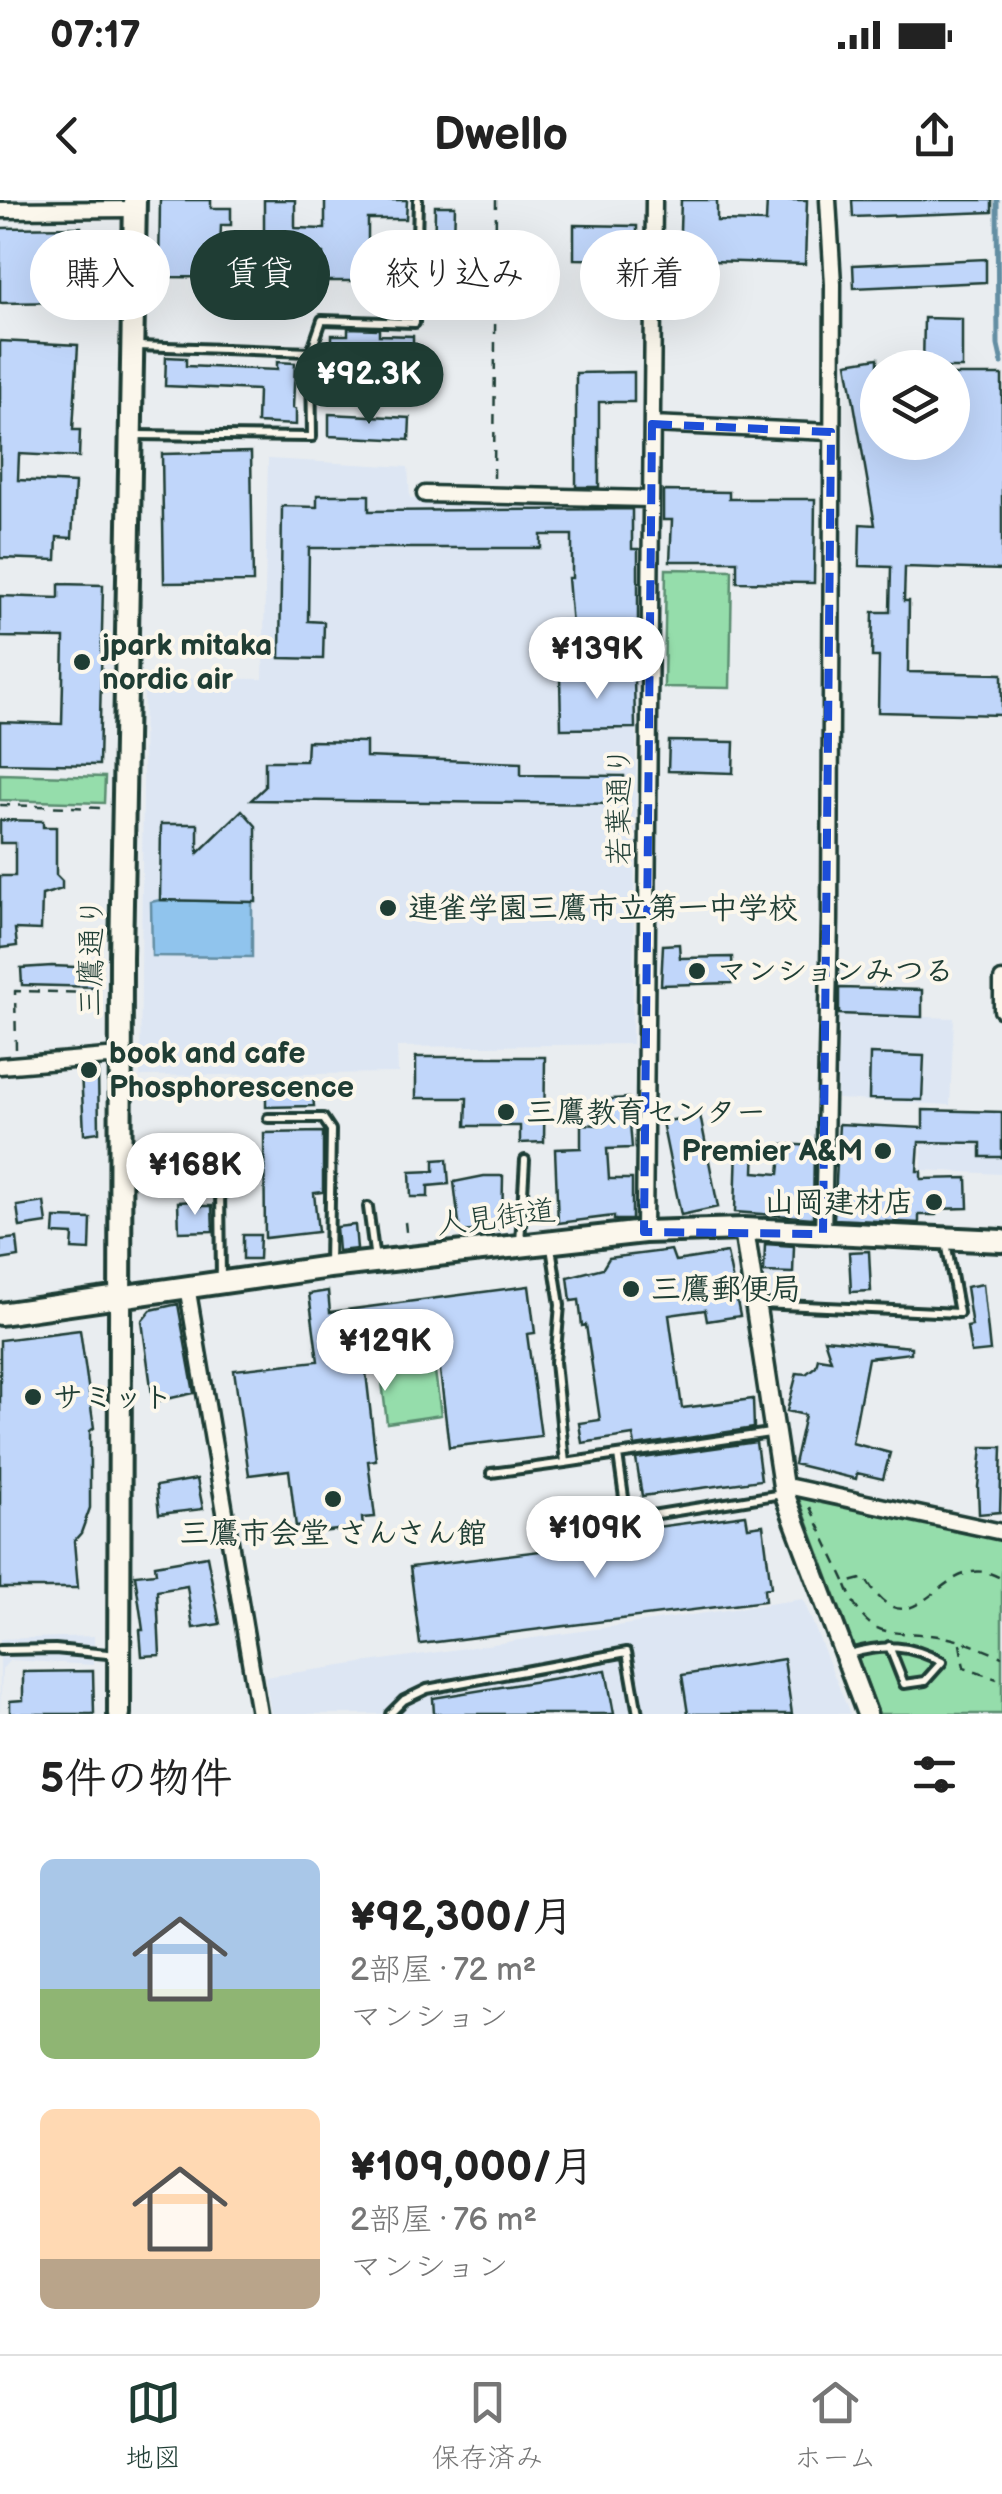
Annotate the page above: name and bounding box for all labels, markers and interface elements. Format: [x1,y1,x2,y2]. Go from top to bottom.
text: 07:17 [50,13,141,58]
icon: back [40,108,95,163]
text: Dwello [434,108,568,163]
icon: share [907,108,962,163]
chip: 購入 [30,230,170,320]
chip: 賃貸 [190,230,330,320]
chip: 絞り込み [350,230,560,320]
chip: 新着 [580,230,720,320]
pin: ¥92.3K [288,342,450,427]
map controls [860,350,970,460]
button: layers [860,350,970,460]
text: ¥92.3K [316,355,422,394]
pin: ¥139K [527,617,667,702]
place label: jpark mitaka nordic air [100,628,272,698]
text: ¥139K [551,630,643,669]
marker: jpark mitaka nordic air [71,651,93,673]
street label: 若葉通り [602,746,638,866]
place label: 連雀学園三鷹市立第一中学校 [408,891,798,927]
street label: 三鷹通り [73,897,111,1017]
marker: 連雀学園三鷹市立第一中学校 [377,897,399,919]
place label: マンションみつる [717,954,955,990]
marker: マンションみつる [686,960,708,982]
place label: book and cafe Phosphorescence [109,1036,354,1106]
marker: book and cafe Phosphorescence [78,1059,100,1081]
place label: 三鷹教育センター [526,1095,766,1131]
marker: 三鷹教育センター [495,1101,517,1123]
pin: ¥168K [125,1133,265,1218]
place label: Premier A&M [681,1134,863,1170]
marker: Premier A&M [872,1140,894,1162]
text: ¥168K [148,1146,242,1185]
place label: 山岡建材店 [764,1185,914,1221]
marker: 山岡建材店 [923,1191,945,1213]
street label: 人見街道 [434,1193,558,1243]
place label: 三鷹郵便局 [651,1272,801,1308]
marker: 三鷹郵便局 [620,1278,642,1300]
pin: ¥129K [315,1309,455,1394]
text: ¥129K [339,1322,431,1361]
place label: サミット [53,1380,173,1416]
marker: サミット [22,1386,44,1408]
marker: 三鷹市会堂 さんさん館 [322,1488,344,1510]
pin: ¥109K [525,1496,665,1581]
text: ¥109K [548,1509,642,1548]
place label: 三鷹市会堂 さんさん館 [180,1516,486,1552]
icon: filters [907,1747,962,1802]
text: 5件の物件 [40,1754,232,1805]
text: ¥92,300/月 [350,1892,574,1943]
icon: home [120,1899,240,2019]
text: 2部屋 · 72 m² [350,1951,536,1990]
text: マンション [350,1998,509,2037]
text: ¥109,000/月 [350,2142,594,2193]
icon: home [120,2149,240,2269]
text: 2部屋 · 76 m² [350,2201,537,2240]
text: マンション [350,2248,509,2287]
tab: 地図 [125,2375,181,2475]
tab: 保存済み [432,2375,544,2475]
tab: ホーム [794,2375,877,2475]

